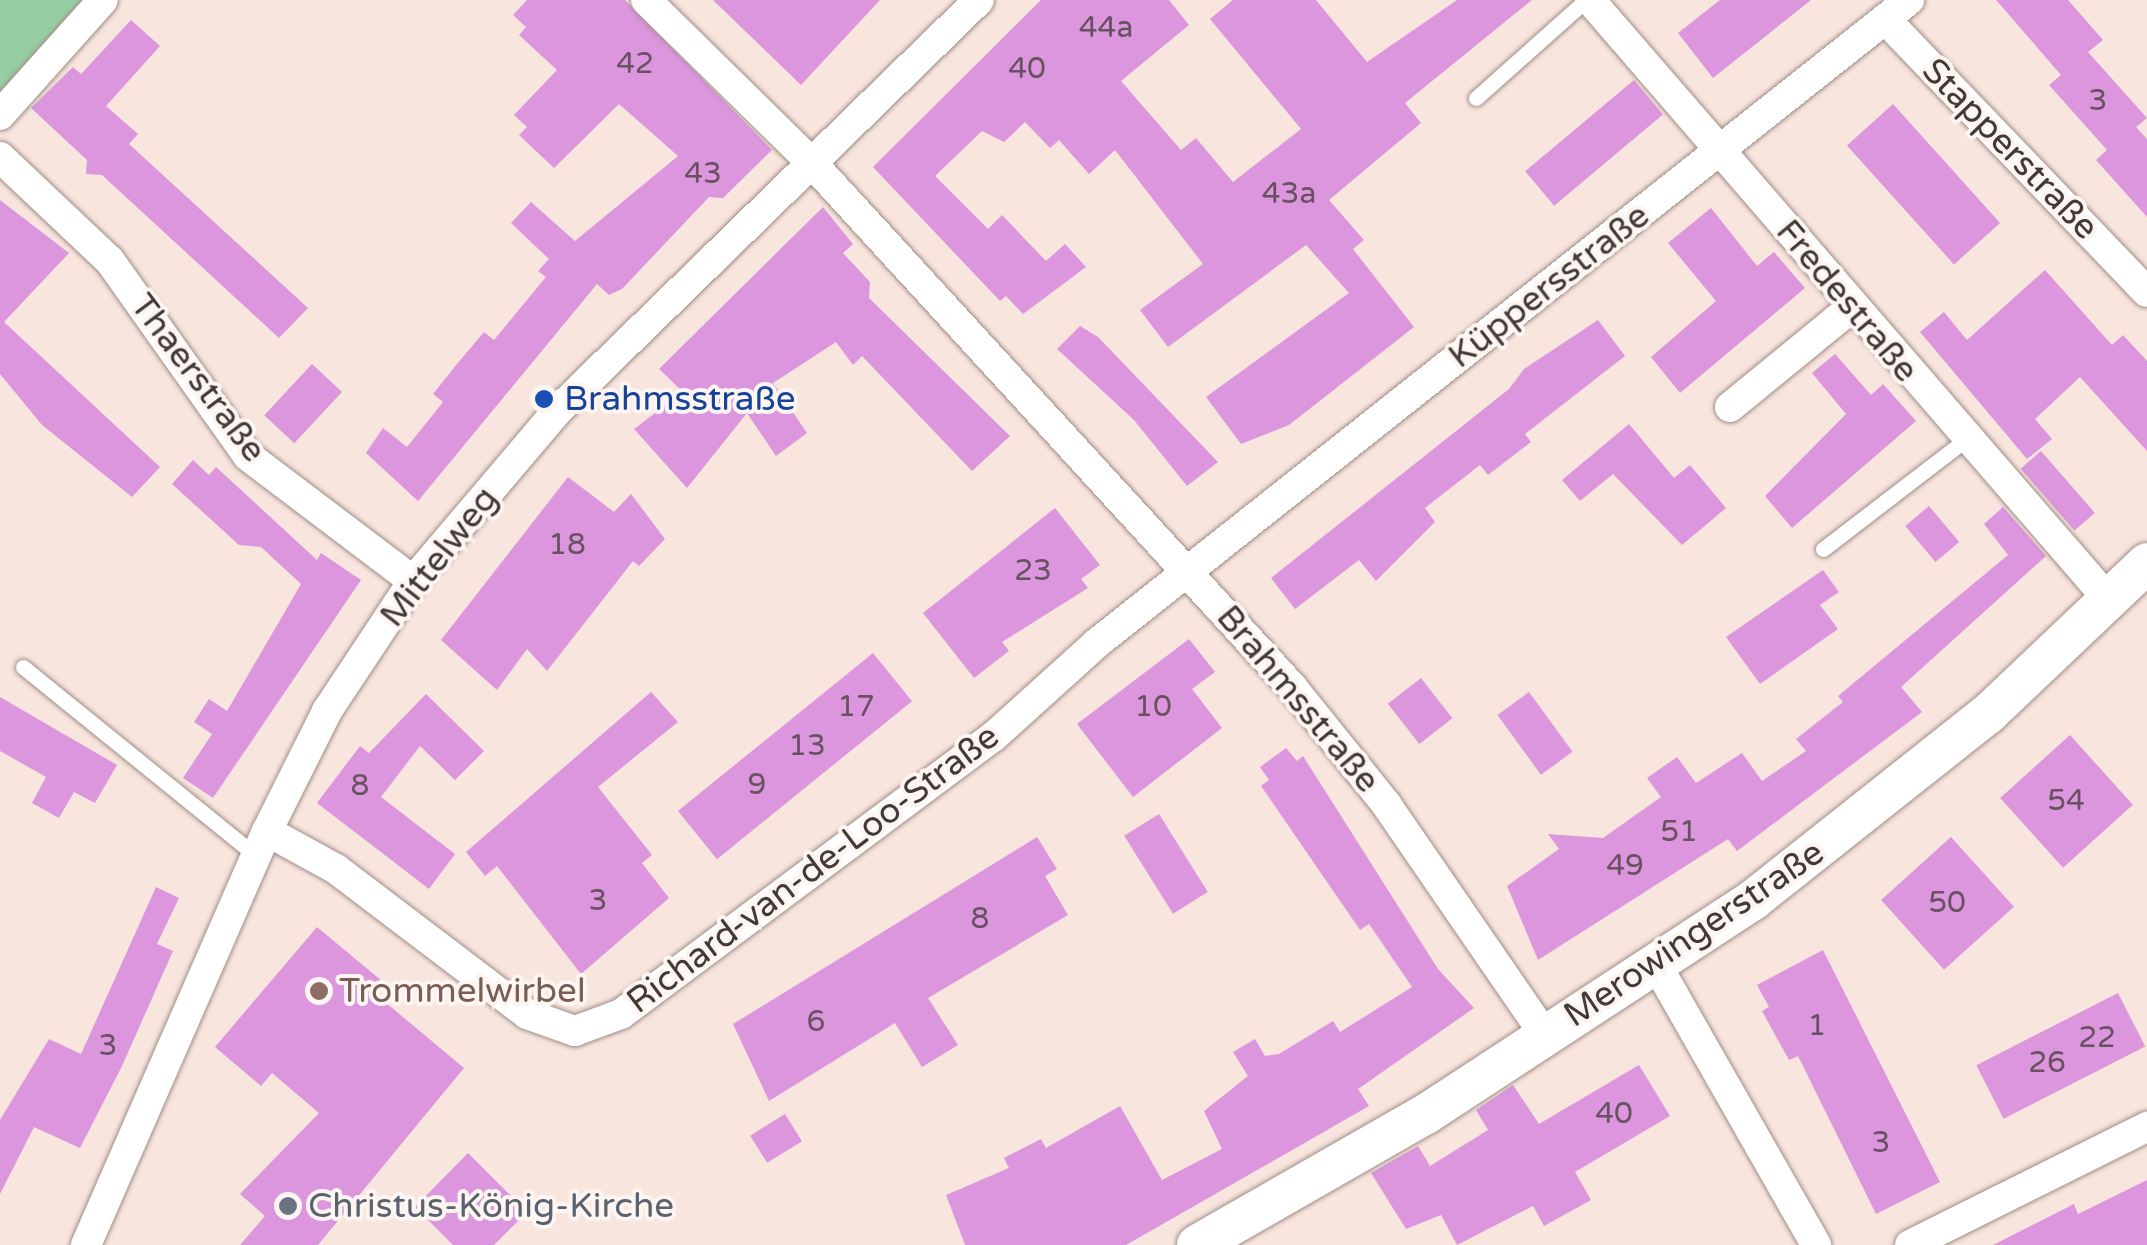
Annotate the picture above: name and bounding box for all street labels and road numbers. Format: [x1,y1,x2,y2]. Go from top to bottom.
street label: Stapperstraße [1913,50,2107,248]
street label: Küppersstraße [1440,195,1658,377]
street label: Fredestraße [1767,211,1927,391]
street label: Thaerstraße [121,286,275,470]
street label: Mittelweg [371,478,507,636]
street label: Brahmsstraße [1208,597,1388,801]
street label: Richard-van-de-Loo-Straße [619,715,1007,1023]
street label: Merowingerstraße [1556,832,1832,1036]

